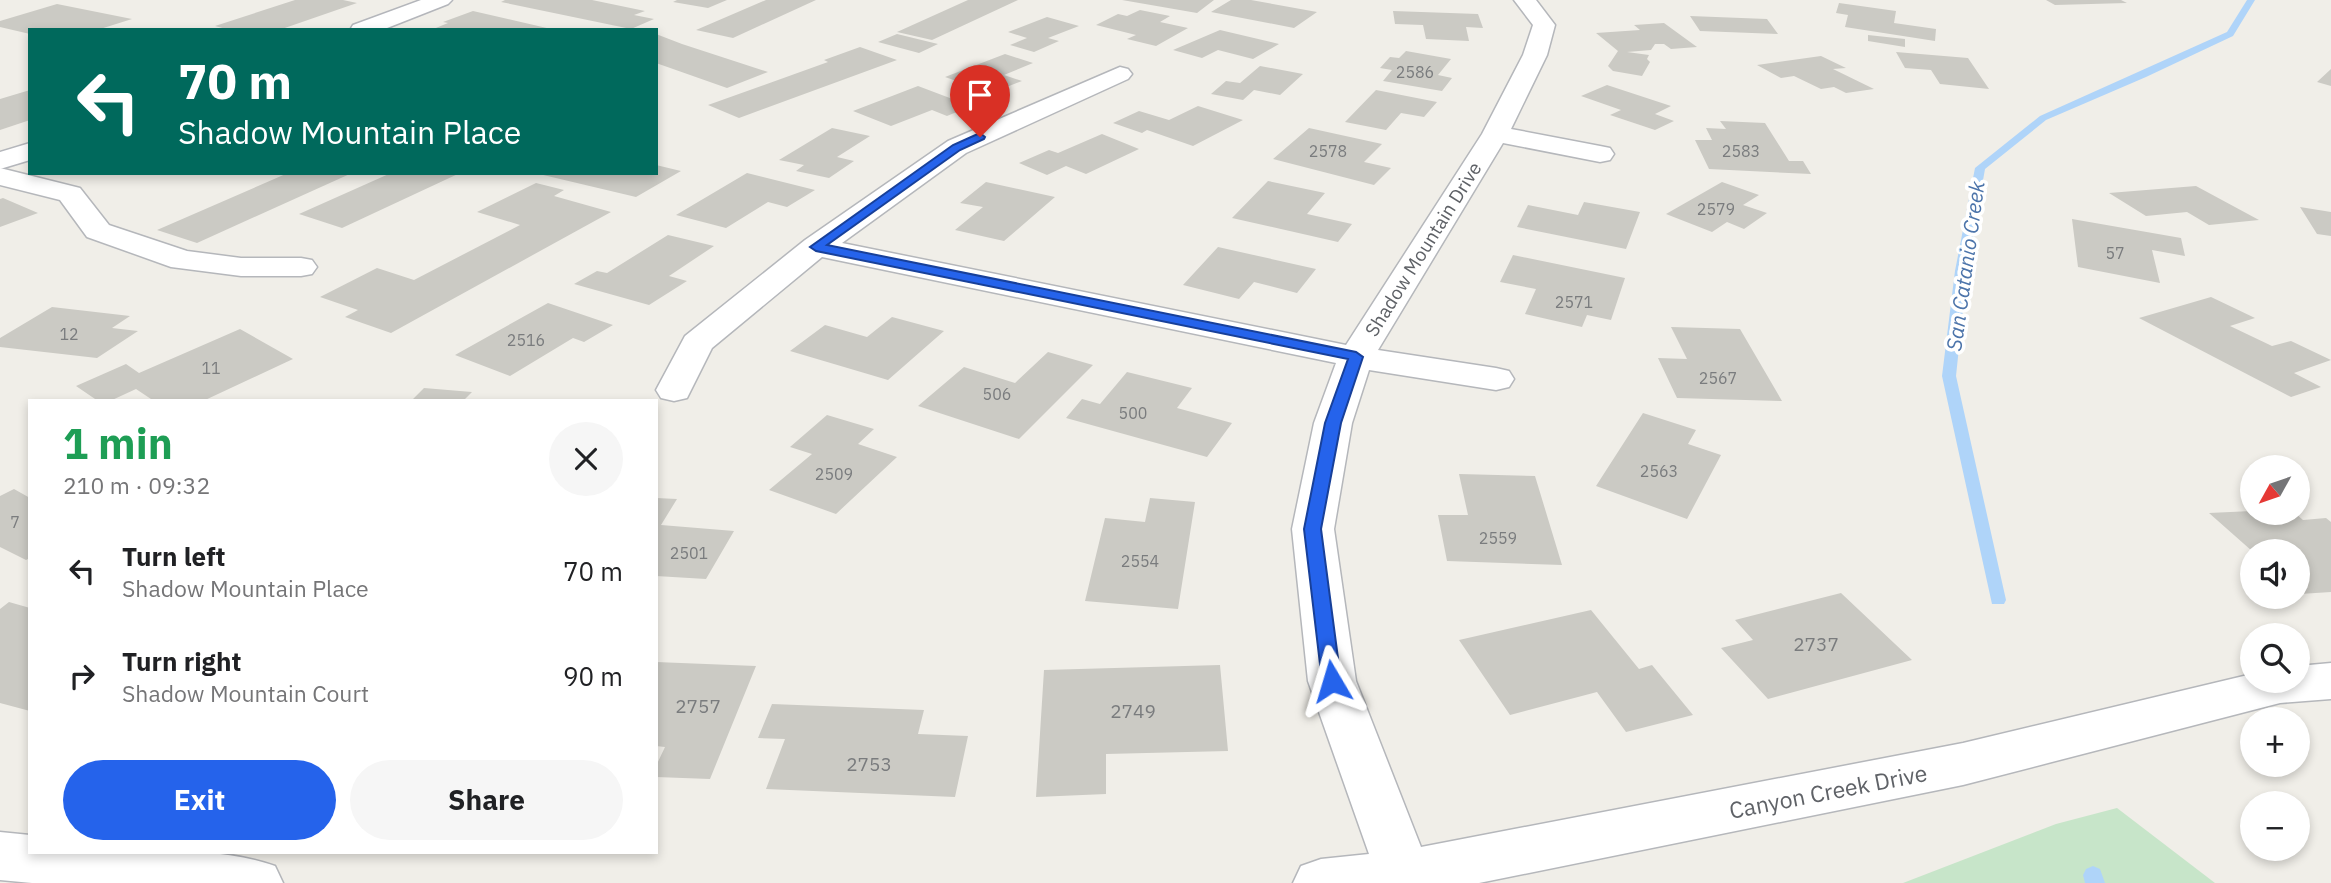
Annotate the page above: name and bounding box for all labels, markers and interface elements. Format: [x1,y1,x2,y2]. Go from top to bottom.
text: 70 m [178,49,292,112]
icon: left [63,56,154,147]
house number: 2586 [1396,62,1434,82]
pin [950,65,1010,137]
icon: arrive [961,76,999,114]
text: Shadow Mountain Place [178,111,521,153]
house number: 2578 [1309,141,1347,161]
house number: 2583 [1722,141,1760,161]
street label: Shadow Mountain Drive [1360,157,1486,341]
water label: San Catanio Creek [1939,178,1991,353]
house number: 2579 [1697,199,1735,219]
house number: 57 [2105,243,2125,263]
house number: 2571 [1555,292,1593,312]
house number: 12 [59,324,79,344]
house number: 2516 [507,330,545,350]
house number: 11 [201,358,221,378]
house number: 2567 [1699,368,1737,388]
house number: 506 [983,384,1011,404]
house number: 500 [1119,403,1147,423]
text: 1 min [63,416,173,471]
button: close [549,422,623,496]
north arrow [2240,455,2310,525]
map controls [2240,455,2310,861]
house number: 2563 [1640,461,1678,481]
house number: 2509 [815,464,853,484]
text: 210 m · 09:32 [63,470,210,500]
house number: 7 [10,512,20,532]
house number: 2559 [1479,528,1517,548]
text: Turn left [122,539,225,573]
button: sound [2240,539,2310,609]
house number: 2501 [670,543,708,563]
house number: 2554 [1121,551,1159,571]
icon: left [63,552,101,590]
text: 70 m [563,554,623,588]
text: Shadow Mountain Place [122,573,369,603]
button: search [2240,623,2310,693]
house number: 2737 [1793,632,1839,656]
text: Turn right [122,644,241,678]
position arrow [1295,644,1369,718]
icon: right [63,657,101,695]
text: 90 m [563,659,623,693]
text: Shadow Mountain Court [122,678,369,708]
house number: 2757 [675,694,721,718]
house number: 2749 [1110,699,1156,723]
button: + [2240,707,2310,777]
house number: 2753 [846,752,892,776]
street label: Canyon Creek Drive [1726,757,1930,825]
button: Exit [63,760,336,840]
button: Share [350,760,623,840]
button: − [2240,791,2310,861]

